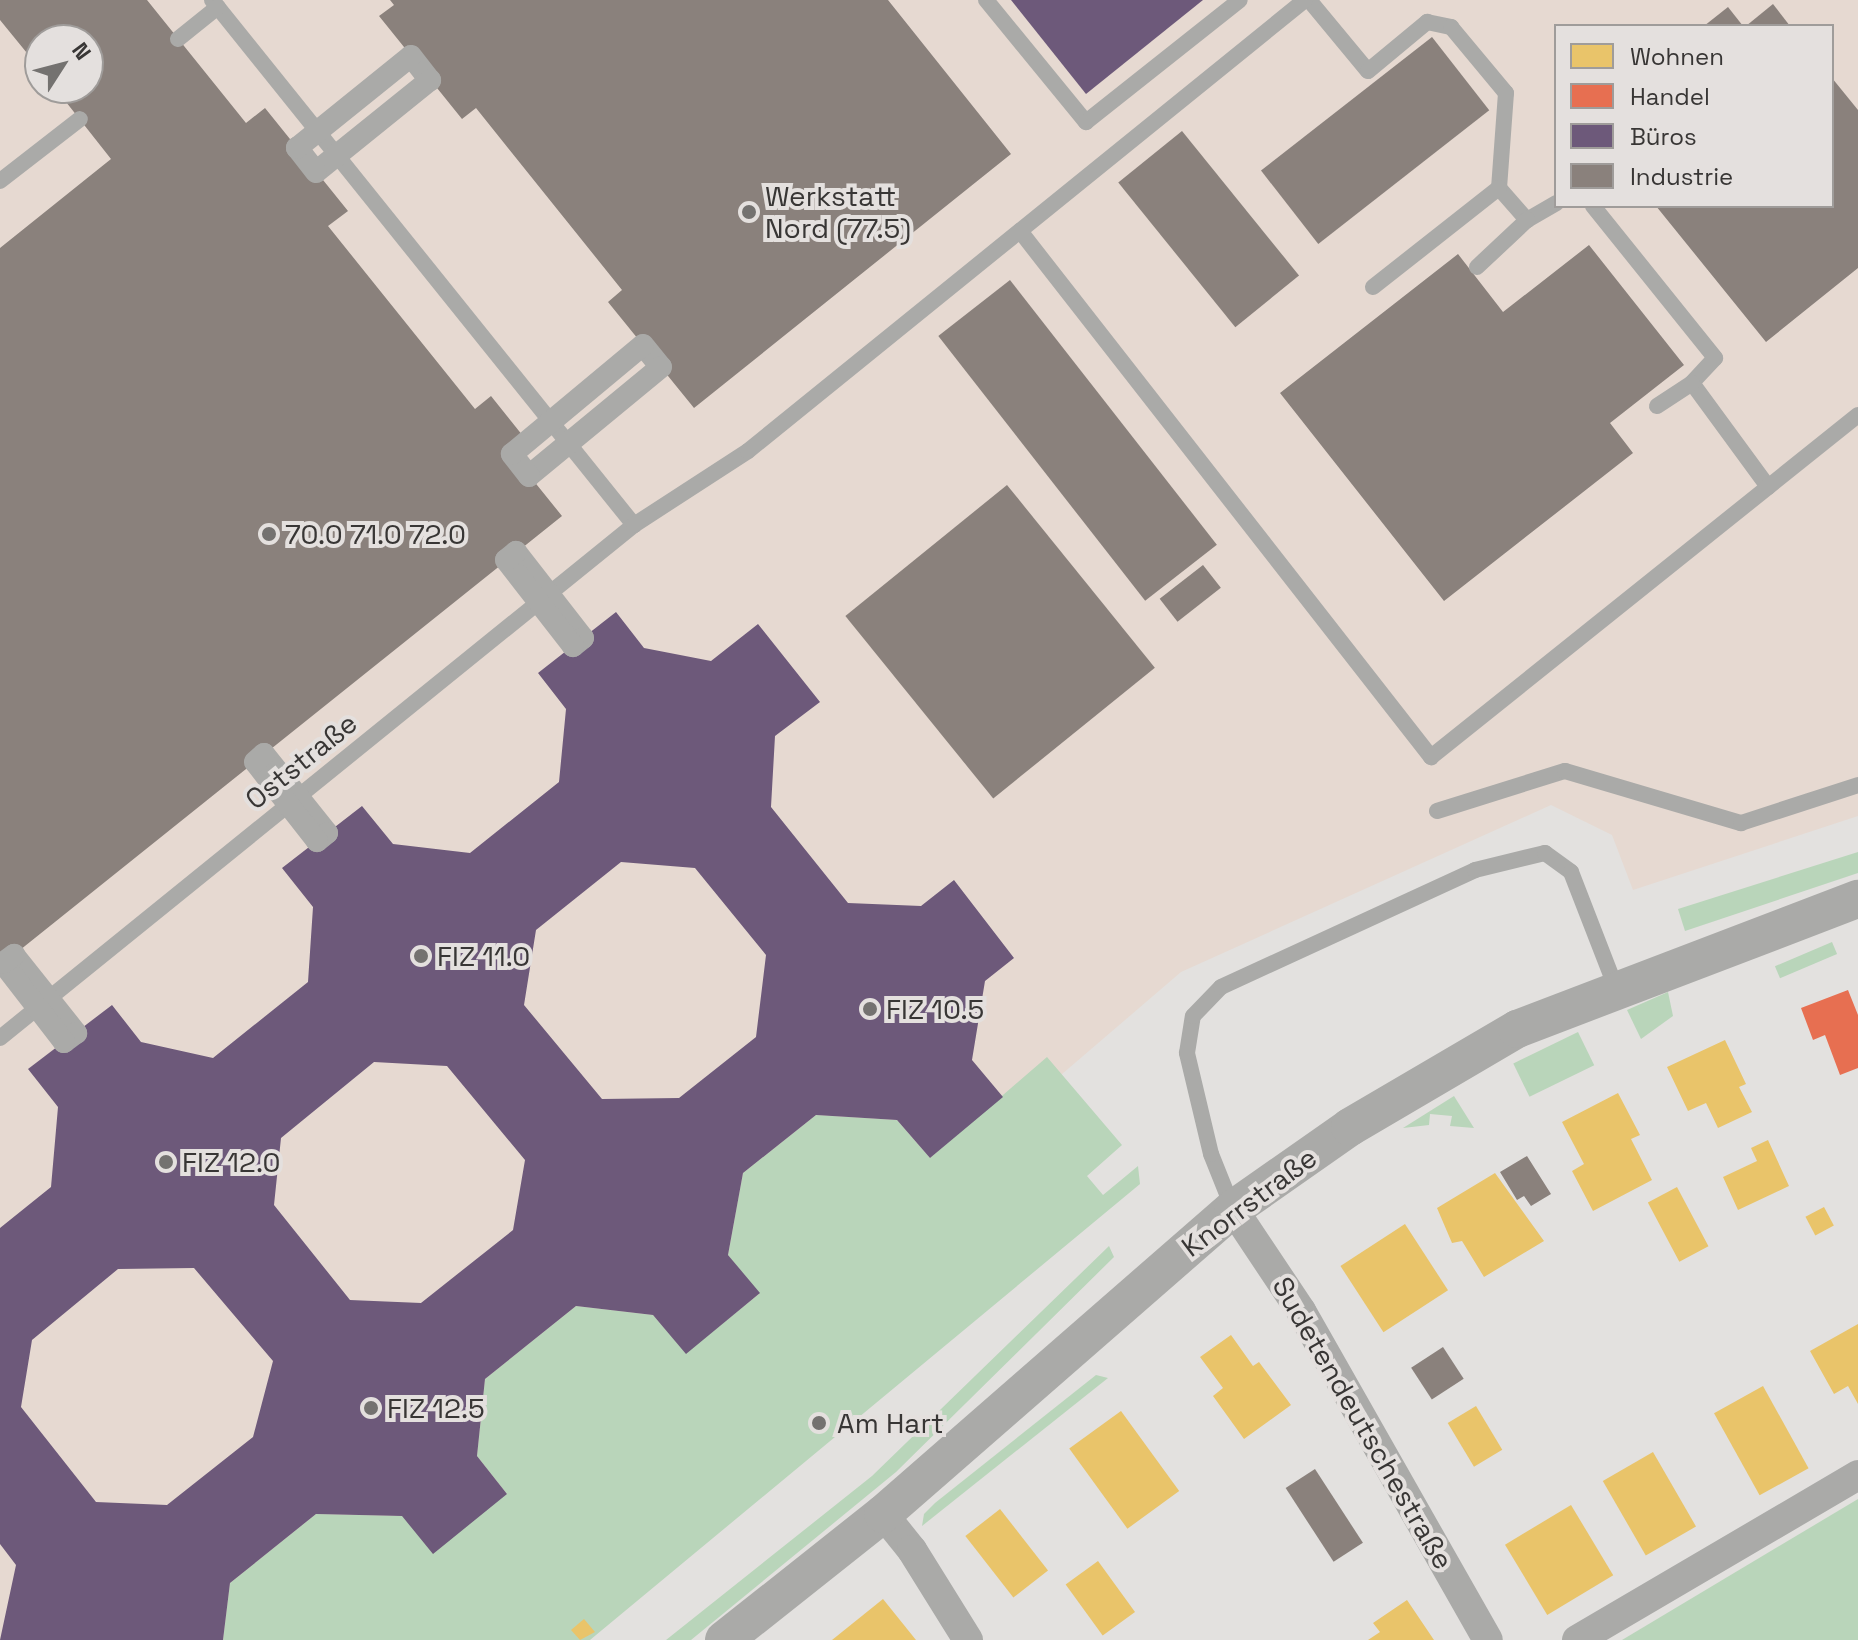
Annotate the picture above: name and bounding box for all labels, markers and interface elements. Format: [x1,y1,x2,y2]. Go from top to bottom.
north arrow [24,24,104,104]
legend [1554,24,1834,208]
text: N [66,37,97,65]
text: Wohnen [1630,41,1724,72]
text: Handel [1630,81,1710,112]
text: Büros [1630,121,1697,152]
text: Industrie [1630,161,1733,192]
place label: Werkstatt Nord (77.5) [765,179,911,245]
marker: Werkstatt Nord (77.5) [740,203,758,221]
place label: 70.0 71.0 72.0 [285,517,466,551]
marker: 70.0 71.0 72.0 [260,525,278,543]
street label: Oststraße [238,706,364,816]
place label: FIZ 11.0 [437,939,530,973]
marker: FIZ 11.0 [412,947,430,965]
place label: FIZ 10.5 [886,992,984,1026]
marker: FIZ 10.5 [861,1000,879,1018]
street label: Knorrstraße [1175,1140,1323,1264]
place label: FIZ 12.0 [182,1145,280,1179]
marker: FIZ 12.0 [157,1153,175,1171]
street label: Sudetendeutschestraße [1265,1271,1461,1575]
place label: FIZ 12.5 [387,1391,485,1425]
marker: FIZ 12.5 [362,1399,380,1417]
place label: Am Hart [837,1406,944,1440]
marker: Am Hart [808,1412,830,1434]

